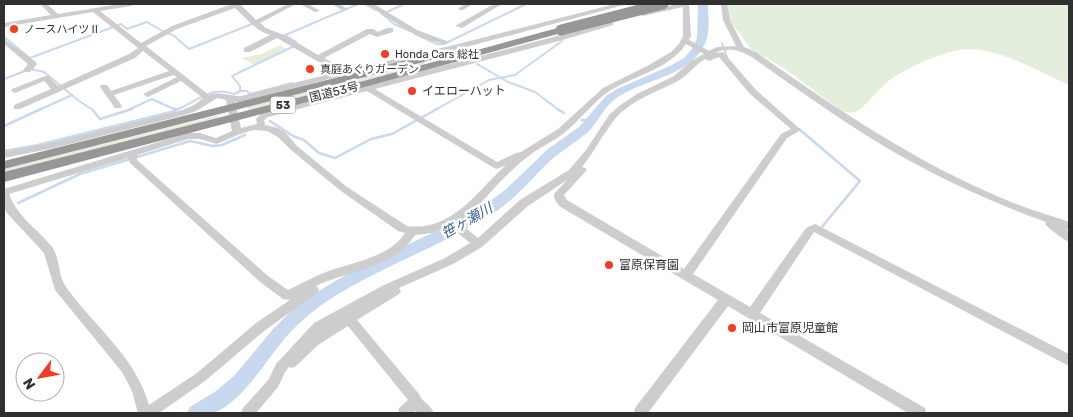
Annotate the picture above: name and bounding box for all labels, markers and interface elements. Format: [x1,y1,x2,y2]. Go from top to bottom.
marker: ノースハイツⅡ [8,23,20,35]
place label: ノースハイツⅡ [24,23,100,36]
marker: Honda Cars 総社 [379,48,391,60]
place label: Honda Cars 総社 [395,48,479,61]
marker: 真庭あぐりガーデン [304,63,316,75]
place label: 真庭あぐりガーデン [320,63,419,76]
street label: 国道53号 [308,79,360,105]
place label: イエローハット [422,84,506,98]
marker: イエローハット [406,85,418,97]
road number: 53 [270,96,296,114]
water label: 笹ヶ瀬川 [439,199,497,242]
place label: 富原保育園 [619,258,679,272]
marker: 富原保育園 [603,259,615,271]
place label: 岡山市富原児童館 [742,321,838,335]
marker: 岡山市富原児童館 [726,322,738,334]
north arrow [15,352,65,402]
text: N [20,375,39,392]

